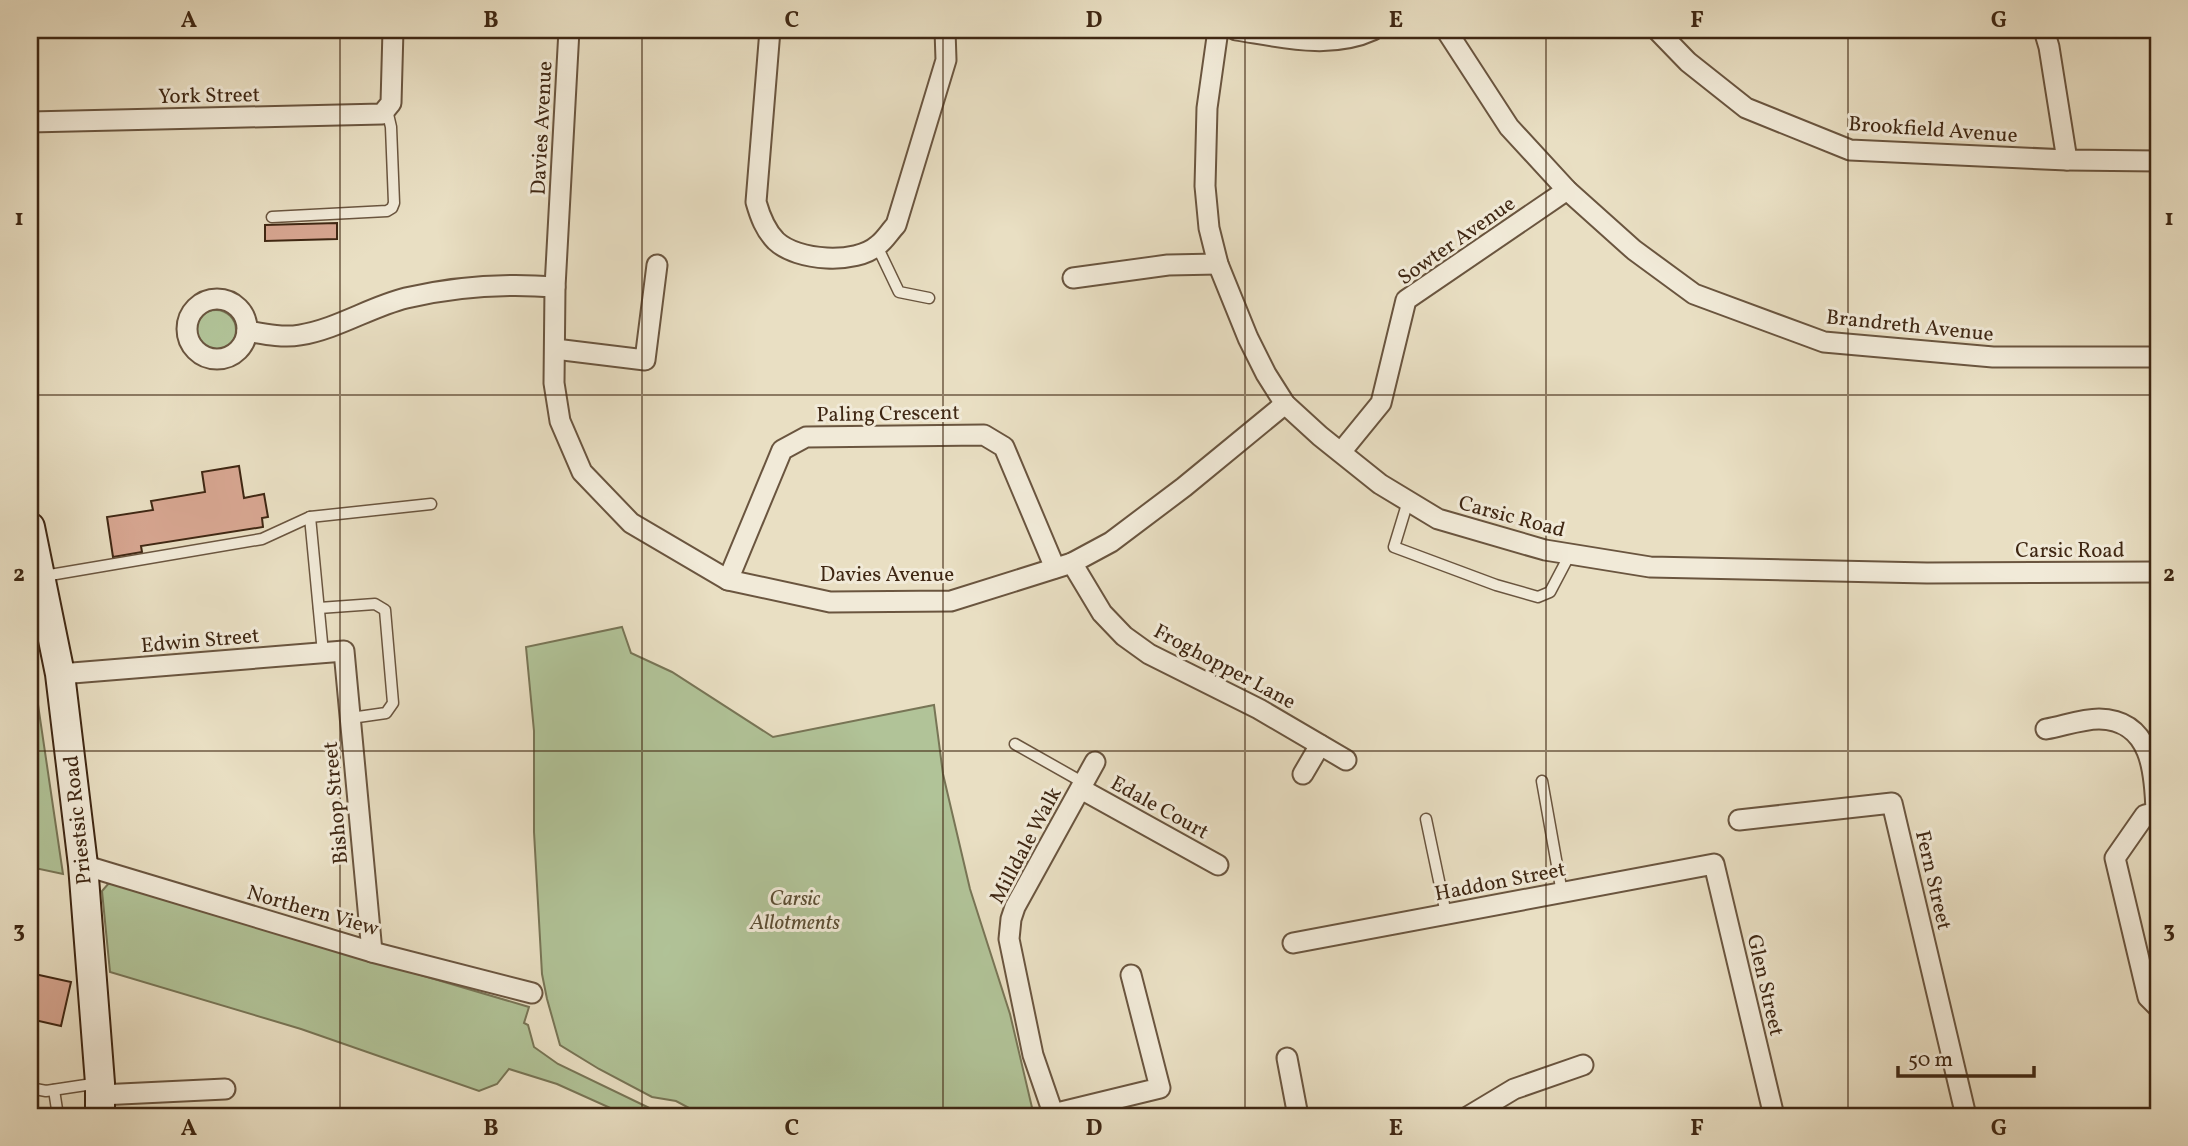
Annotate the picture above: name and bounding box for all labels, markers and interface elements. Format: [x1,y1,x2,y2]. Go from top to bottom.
text: A [181,5,197,37]
text: B [483,5,499,37]
text: C [785,5,799,37]
text: D [1086,5,1103,37]
text: E [1389,5,1403,37]
text: F [1690,5,1704,37]
text: G [1991,5,2007,37]
street label: Davies Avenue [525,60,560,196]
street label: York Street [158,81,260,112]
street label: Brookfield Avenue [1847,110,2019,151]
street label: Sowter Avenue [1392,190,1522,293]
text: 1 [14,203,24,235]
text: 1 [2164,203,2174,235]
street label: Brandreth Avenue [1825,303,1995,350]
street label: Paling Crescent [816,399,960,430]
street label: Carsic Road [1455,489,1568,546]
street label: Carsic Road [2015,537,2125,566]
text: 2 [13,559,25,591]
text: 2 [2163,559,2175,591]
street label: Davies Avenue [820,561,954,590]
street label: Froghopper Lane [1148,618,1301,717]
street label: Edwin Street [140,622,261,661]
street label: Bishop Street [317,740,356,866]
street label: Priestsic Road [57,754,100,886]
street label: Edale Court [1105,769,1214,847]
street label: Milldale Walk [983,782,1070,909]
street label: Fern Street [1907,828,1958,933]
street label: Haddon Street [1432,856,1568,909]
street label: Northern View [243,879,382,944]
park label: Carsic Allotments [749,885,840,938]
text: 3 [13,915,25,947]
text: 3 [2163,915,2175,947]
street label: Glen Street [1739,932,1790,1039]
scale bar [1898,1034,2034,1078]
text: 50 m [1908,1046,1953,1075]
text: A [181,1113,197,1145]
text: B [483,1113,499,1145]
text: C [785,1113,799,1145]
text: D [1086,1113,1103,1145]
text: E [1389,1113,1403,1145]
text: F [1690,1113,1704,1145]
text: G [1991,1113,2007,1145]

